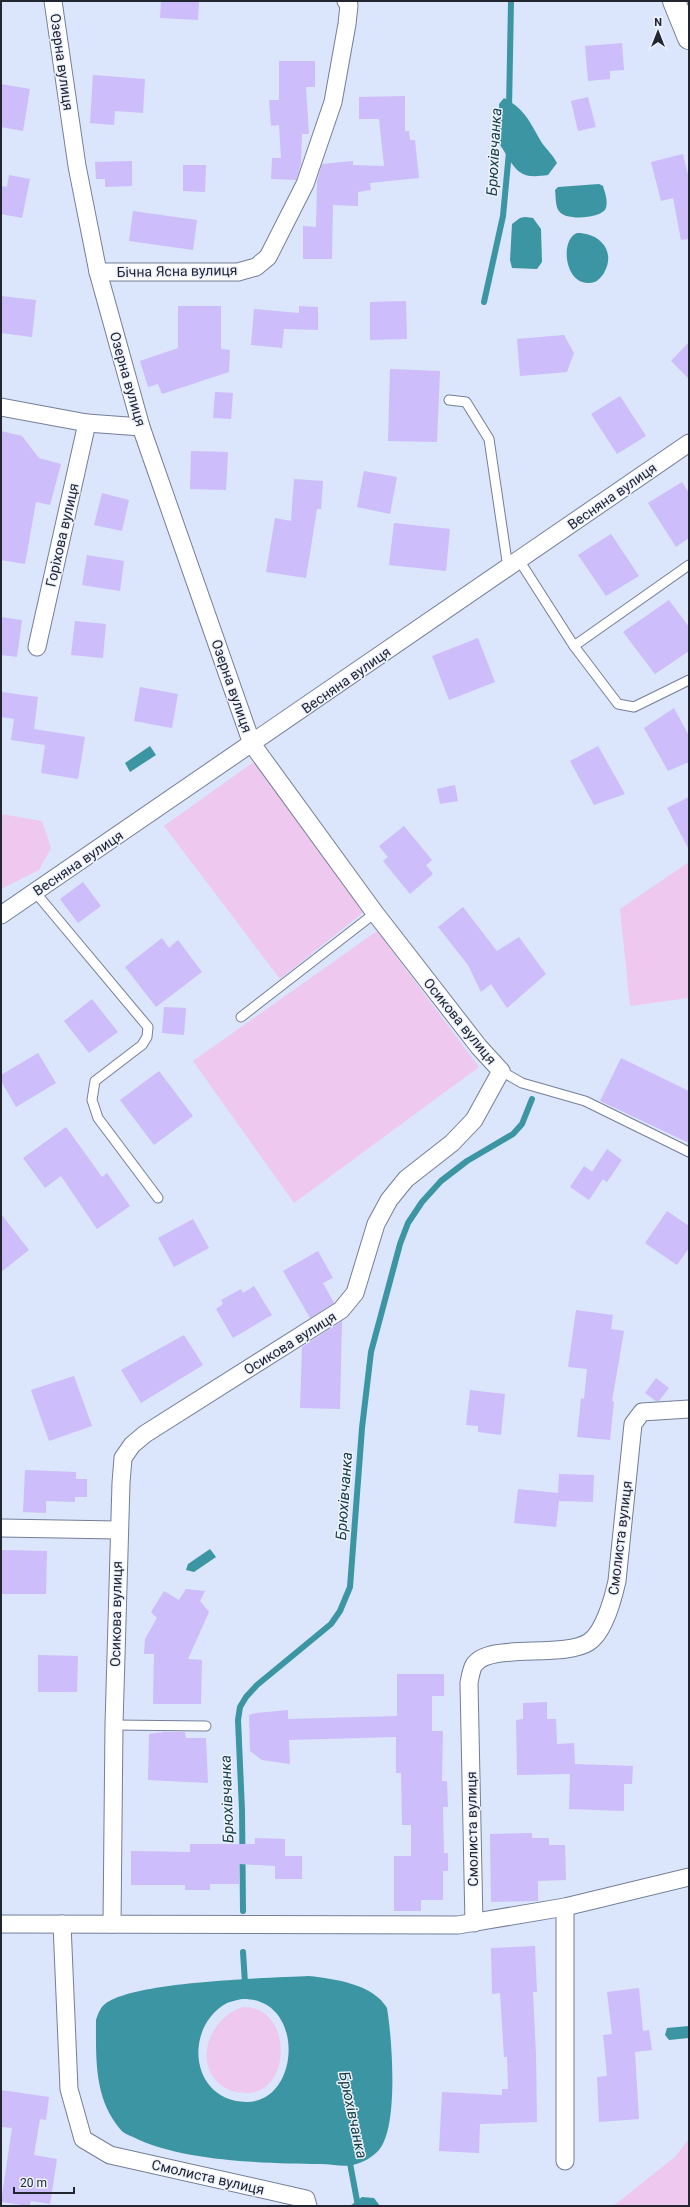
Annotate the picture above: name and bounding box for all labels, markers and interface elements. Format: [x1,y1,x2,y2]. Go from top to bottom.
north arrow [638,12,678,52]
street label: Озерна вулиця [47,13,77,111]
text: N [654,16,662,29]
water label: Брюхівчанка [483,107,505,197]
street label: Бічна Ясна вулиця [116,262,238,280]
street label: Озерна вулиця [107,330,149,428]
street label: Весняна вулиця [564,459,660,533]
street label: Горіхова вулиця [42,481,82,589]
street label: Озерна вулиця [209,637,255,735]
street label: Весняна вулиця [298,643,394,717]
street label: Весняна вулиця [30,827,126,899]
street label: Осикова вулиця [420,975,500,1067]
street label: Осикова вулиця [241,1308,339,1378]
water label: Брюхівчанка [332,1451,356,1541]
street label: Смолиста вулиця [605,1480,635,1596]
street label: Осикова вулиця [107,1561,125,1667]
water label: Брюхівчанка [216,1754,238,1843]
street label: Смолиста вулиця [463,1771,481,1887]
water label: Брюхівчанка [335,2070,371,2160]
street label: Смолиста вулиця [150,2156,266,2198]
scale bar [14,2169,74,2195]
text: 20 m [20,2176,47,2190]

